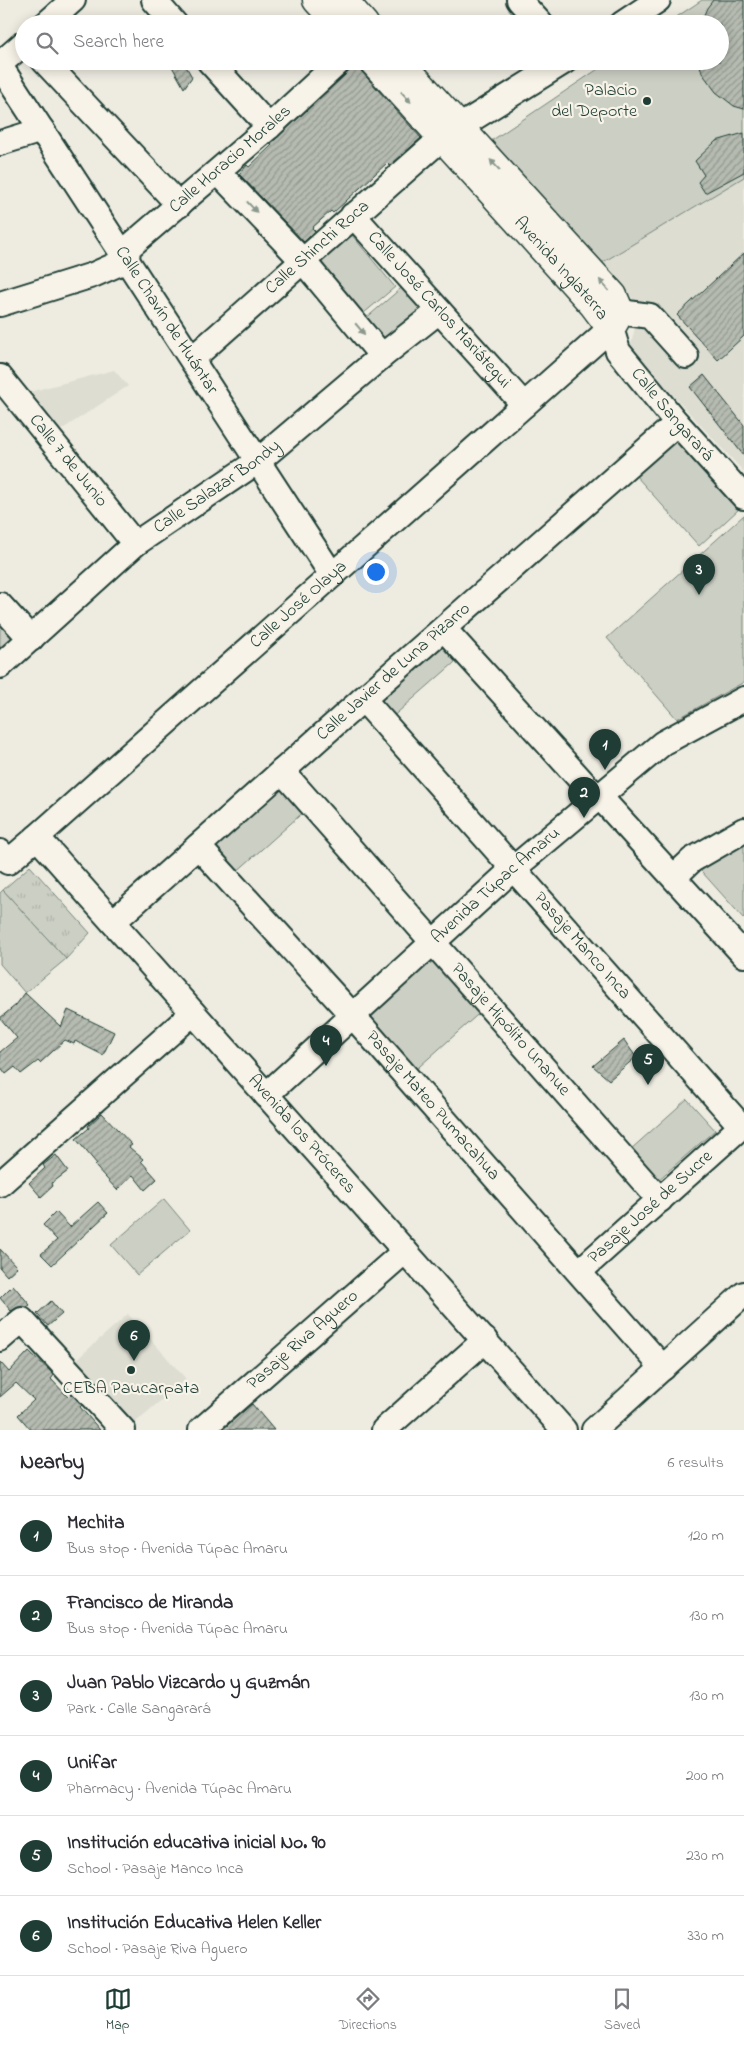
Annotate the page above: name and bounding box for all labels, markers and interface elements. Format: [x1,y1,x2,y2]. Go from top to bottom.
search box [15,15,729,70]
icon: search [33,29,61,57]
text: Search here [73,29,164,56]
place label: Palacio del Deporte [551,78,638,125]
one-way arrow [400,91,412,103]
marker: Palacio del Deporte [641,95,653,107]
street label: Calle Horacio Morales [164,99,297,220]
one-way arrow [489,160,501,172]
street label: Calle Shinchi Roca [260,194,376,301]
one-way arrow [246,201,258,213]
street label: Avenida Inglaterra [507,211,614,326]
street label: Calle José Carlos Mariátegui [361,226,516,395]
street label: Calle Chavín de Huántar [108,241,224,400]
one-way arrow [599,279,610,292]
one-way arrow [354,322,365,335]
street label: Calle Sangarará [624,363,719,468]
street label: Calle 7 de Junio [22,409,114,513]
street label: Calle Salazar Bondy [148,434,287,541]
street label: Calle José Olaya [244,554,353,655]
pin: 3 [683,554,715,595]
your location [363,559,389,585]
street label: Calle Javier de Luna Pizarro [311,597,477,747]
pin: 1 [589,729,621,770]
pin: 2 [568,777,600,818]
street label: Avenida Túpac Amaru [426,821,566,950]
street label: Pasaje Manco Inca [527,886,637,1006]
street label: Pasaje Hipólito Unanue [444,958,577,1103]
pin: 4 [310,1025,342,1066]
street label: Pasaje Mateo Pumacahua [359,1025,506,1187]
pin: 5 [632,1044,664,1085]
street label: Avenida los Próceres [241,1069,362,1200]
street label: Pasaje José de Sucre [582,1144,720,1271]
street label: Pasaje Riva Aguero [242,1284,365,1397]
pin: 6 [118,1320,150,1361]
marker: CEBA Paucarpata [125,1364,137,1376]
place label: CEBA Paucarpata [63,1376,199,1402]
text: Nearby [20,1448,84,1478]
text: 6 results [667,1451,724,1475]
text: Mechita [67,1510,125,1537]
text: 1 [33,1524,39,1548]
text: 120 m [688,1524,724,1548]
text: Bus stop · Avenida Túpac Amaru [67,1537,288,1561]
text: Francisco de Miranda [67,1590,233,1617]
text: 2 [32,1604,40,1628]
text: 130 m [689,1604,724,1628]
text: Bus stop · Avenida Túpac Amaru [67,1617,288,1641]
text: Juan Pablo Vizcardo y Guzmán [67,1670,310,1697]
text: 3 [33,1684,39,1708]
text: 130 m [689,1684,724,1708]
text: Park · Calle Sangarará [67,1697,211,1721]
text: Unifar [67,1750,117,1777]
text: 4 [33,1764,39,1788]
text: 200 m [686,1764,724,1788]
text: Pharmacy · Avenida Túpac Amaru [67,1777,292,1801]
text: Institución educativa inicial No. 90 [67,1830,326,1857]
text: 5 [31,1844,41,1868]
text: 230 m [686,1844,724,1868]
text: School · Pasaje Manco Inca [67,1857,243,1881]
text: Institución Educativa Helen Keller [67,1910,321,1937]
text: 6 [32,1924,40,1948]
text: 330 m [687,1924,724,1948]
text: School · Pasaje Riva Aguero [67,1937,247,1961]
tab: Map [104,1985,132,2036]
tab: Directions [339,1985,397,2036]
tab: Saved [604,1985,640,2036]

